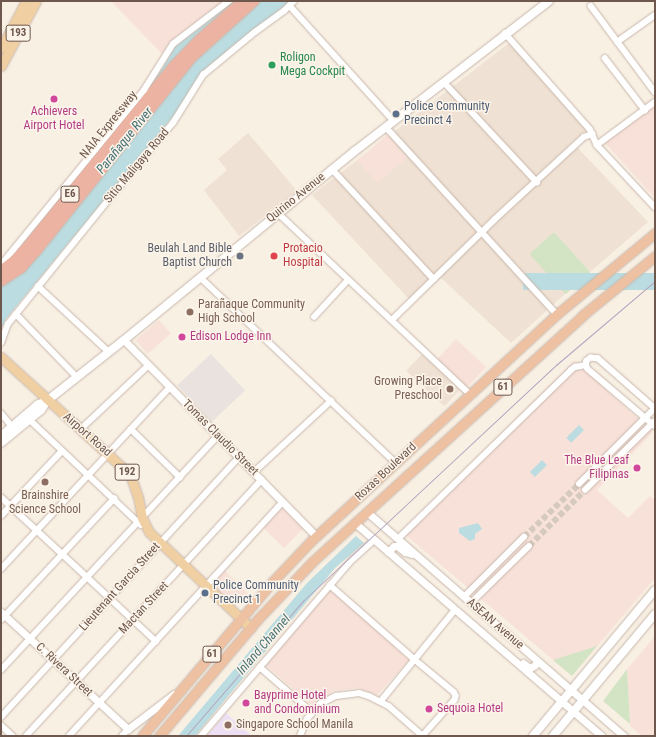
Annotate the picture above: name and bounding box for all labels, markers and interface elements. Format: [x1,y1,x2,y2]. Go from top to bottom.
road number: 193 [5,24,31,42]
place label: Roligon Mega Cockpit [280,51,345,79]
marker: Roligon Mega Cockpit [267,60,277,70]
street label: NAIA Expressway [77,88,141,162]
marker: Achievers Airport Hotel [49,94,59,104]
place label: Police Community Precinct 4 [404,100,490,128]
place label: Achievers Airport Hotel [24,105,84,133]
water label: Parañaque River [94,105,156,177]
marker: Police Community Precinct 4 [391,109,401,119]
street label: Sitio Maligaya Road [101,126,173,206]
street label: Quirino Avenue [264,170,328,226]
road number: E6 [60,185,80,203]
place label: Beulah Land Bible Baptist Church [147,242,232,270]
place label: Protacio Hospital [283,242,323,270]
marker: Protacio Hospital [268,250,280,262]
marker: Beulah Land Bible Baptist Church [235,251,245,261]
place label: Parañaque Community High School [198,298,305,326]
marker: Parañaque Community High School [185,307,195,317]
place label: Edison Lodge Inn [190,330,271,344]
marker: Edison Lodge Inn [177,332,187,342]
place label: Growing Place Preschool [374,375,442,403]
road number: 61 [493,378,513,396]
marker: Growing Place Preschool [445,384,455,394]
street label: Tomas Claudio Street [179,397,261,479]
street label: Airport Road [60,410,114,460]
street label: Roxas Boulevard [352,440,420,504]
place label: The Blue Leaf Filipinas [564,454,629,482]
road number: 192 [114,463,140,481]
marker: The Blue Leaf Filipinas [632,463,642,473]
marker: Brainshire Science School [40,477,50,487]
place label: Brainshire Science School [9,489,81,517]
street label: Lieutenant Garcia Street [76,540,164,634]
street label: Mactan Street [116,579,172,637]
place label: Police Community Precinct 1 [213,579,299,607]
marker: Police Community Precinct 1 [200,588,210,598]
street label: ASEAN Avenue [464,595,526,653]
water label: Inland Channel [234,612,294,678]
street label: C. Rivera Street [33,640,95,700]
road number: 61 [202,645,222,663]
place label: Bayprime Hotel and Condominium [254,689,340,717]
marker: Bayprime Hotel and Condominium [241,698,251,708]
place label: Sequoia Hotel [437,702,503,716]
marker: Sequoia Hotel [424,704,434,714]
place label: Singapore School Manila [236,718,353,732]
marker: Singapore School Manila [223,720,233,730]

